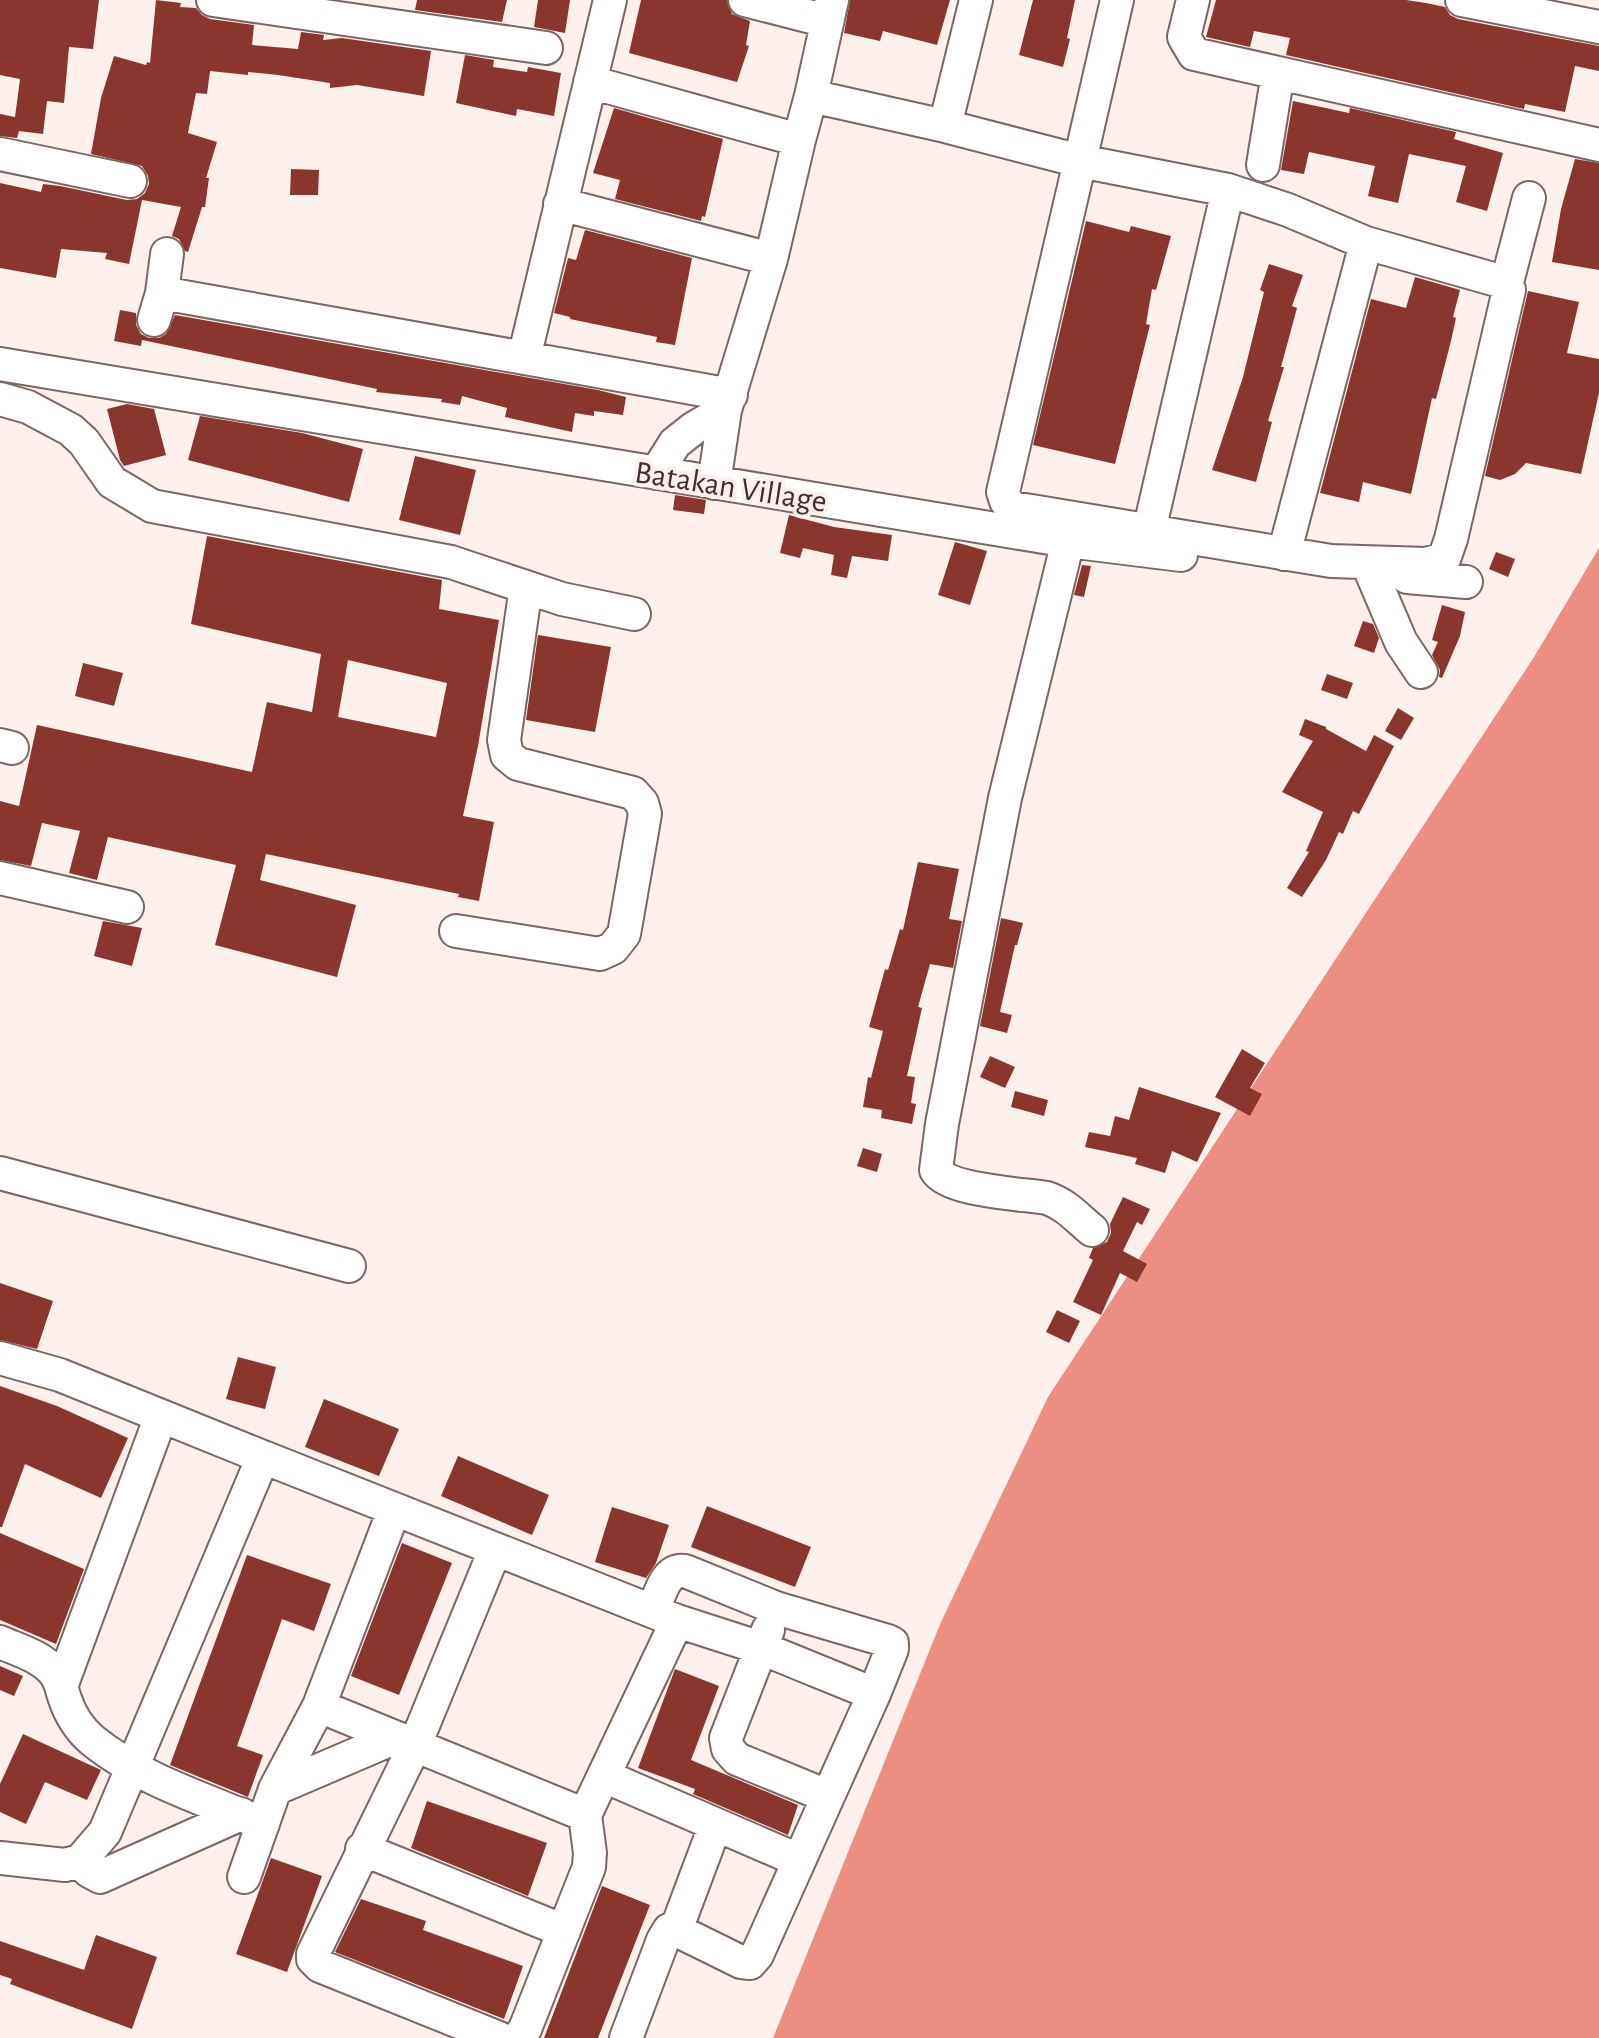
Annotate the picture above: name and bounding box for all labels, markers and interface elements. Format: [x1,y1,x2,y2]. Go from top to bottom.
street label: Batakan Village [633,456,829,518]

